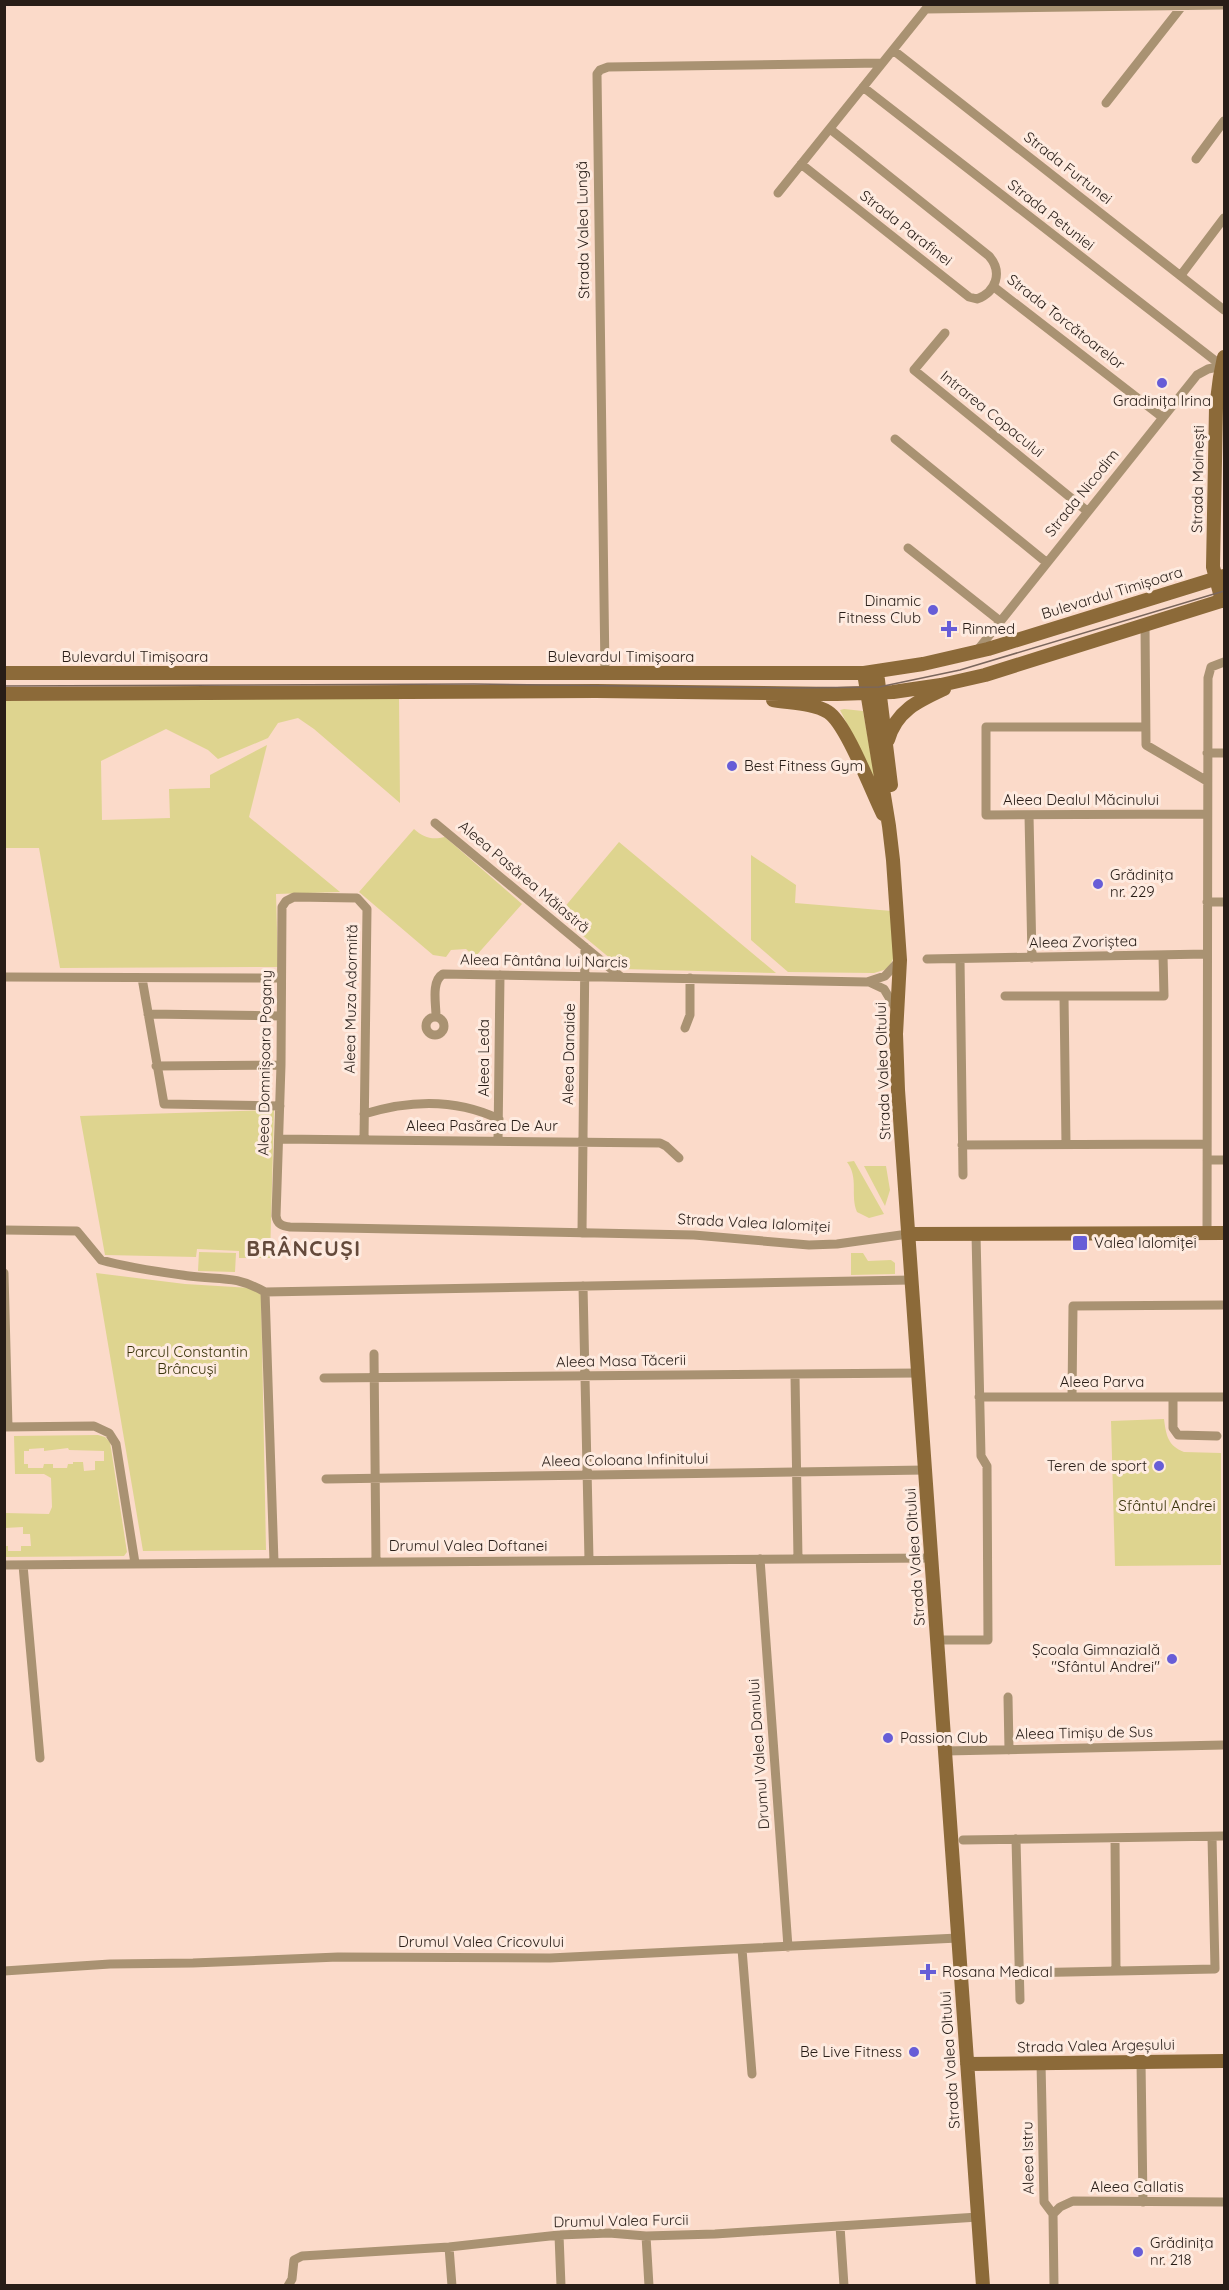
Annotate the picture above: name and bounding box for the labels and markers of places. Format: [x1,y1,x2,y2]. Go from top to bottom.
marker: Gradinița Irina [1155,376,1169,390]
place label: Gradinița Irina [1113,391,1211,410]
place label: Dinamic Fitness Club [838,591,921,627]
marker: Dinamic Fitness Club [926,603,940,617]
place label: Rinmed [962,619,1015,638]
marker: Rinmed [940,620,958,638]
place label: Best Fitness Gym [744,756,863,775]
marker: Best Fitness Gym [725,759,739,773]
place label: Grădinița nr. 229 [1110,865,1173,901]
marker: Grădinița nr. 229 [1091,877,1105,891]
place label: Valea Ialomiței [1094,1233,1197,1252]
marker: Valea Ialomiței [1071,1234,1089,1252]
place label: Teren de sport [1047,1456,1147,1475]
marker: Teren de sport [1152,1459,1166,1473]
place label: Școala Gimnazială "Sfântul Andrei" [1032,1640,1160,1676]
marker: Școala Gimnazială "Sfântul Andrei" [1165,1652,1179,1666]
place label: Passion Club [900,1728,988,1747]
marker: Passion Club [881,1731,895,1745]
place label: Rosana Medical [942,1962,1053,1981]
marker: Rosana Medical [919,1963,937,1981]
place label: Be Live Fitness [800,2042,902,2061]
marker: Be Live Fitness [907,2045,921,2059]
place label: Grădinița nr. 218 [1150,2233,1213,2269]
marker: Grădinița nr. 218 [1131,2245,1145,2259]

